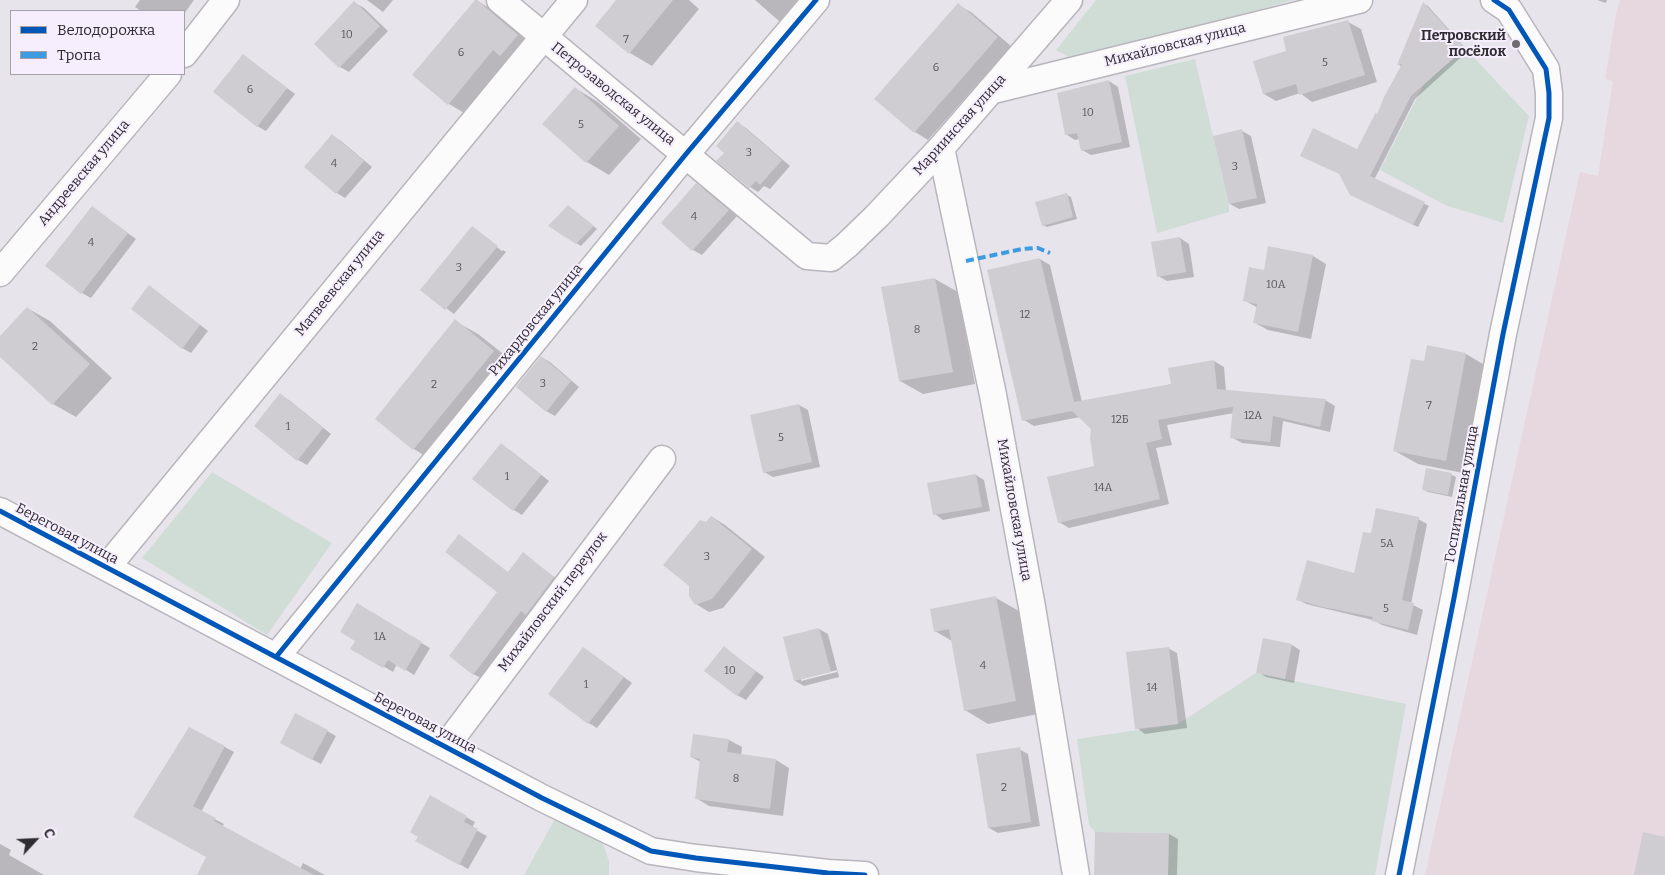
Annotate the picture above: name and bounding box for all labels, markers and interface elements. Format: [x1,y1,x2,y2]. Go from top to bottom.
legend [10,10,185,75]
street label: Михайловская улица [1103,19,1247,71]
text: Велодорожка [57,21,155,39]
house number: 10 [341,28,353,42]
place label: Петровский посёлок [1421,28,1506,60]
house number: 7 [623,33,629,47]
marker: Петровский посёлок [1510,38,1522,50]
street label: Петрозаводская улица [548,39,678,149]
text: Тропа [57,46,101,64]
house number: 6 [458,46,464,60]
house number: 5 [1322,56,1328,70]
house number: 6 [933,61,939,75]
street label: Мариинская улица [910,71,1010,179]
house number: 6 [247,83,253,97]
house number: 10 [1082,106,1094,120]
street label: Андреевская улица [35,117,133,229]
house number: 5 [578,118,584,132]
house number: 3 [746,146,752,160]
house number: 4 [331,157,337,171]
house number: 3 [1232,160,1238,174]
house number: 4 [691,210,697,224]
street label: Матвеевская улица [292,226,388,340]
house number: 4 [88,236,94,250]
house number: 3 [456,261,462,275]
street label: Рихардовская улица [486,261,586,379]
house number: 10А [1266,278,1286,292]
house number: 12 [1020,308,1030,322]
house number: 8 [914,323,920,337]
house number: 2 [32,340,38,354]
house number: 3 [540,377,546,391]
house number: 2 [431,378,437,392]
house number: 7 [1426,399,1432,413]
house number: 12А [1244,409,1262,423]
house number: 12Б [1111,413,1129,427]
house number: 1 [286,420,290,434]
street label: Госпитальная улица [1442,424,1482,564]
house number: 5 [778,431,784,445]
street label: Михайловская улица [993,437,1035,583]
house number: 1 [505,470,509,484]
house number: 14А [1094,481,1112,495]
street label: Береговая улица [13,500,121,568]
street label: Михайловский переулок [495,529,611,675]
house number: 5А [1380,537,1394,551]
house number: 3 [704,550,710,564]
house number: 5 [1383,602,1389,616]
house number: 1А [374,630,386,644]
house number: 4 [980,659,986,673]
house number: 10 [724,664,736,678]
house number: 1 [584,678,588,692]
house number: 14 [1147,681,1157,695]
street label: Береговая улица [371,689,479,757]
house number: 8 [733,772,739,786]
house number: 2 [1001,781,1007,795]
north arrow [10,815,60,865]
text: С [39,826,59,841]

